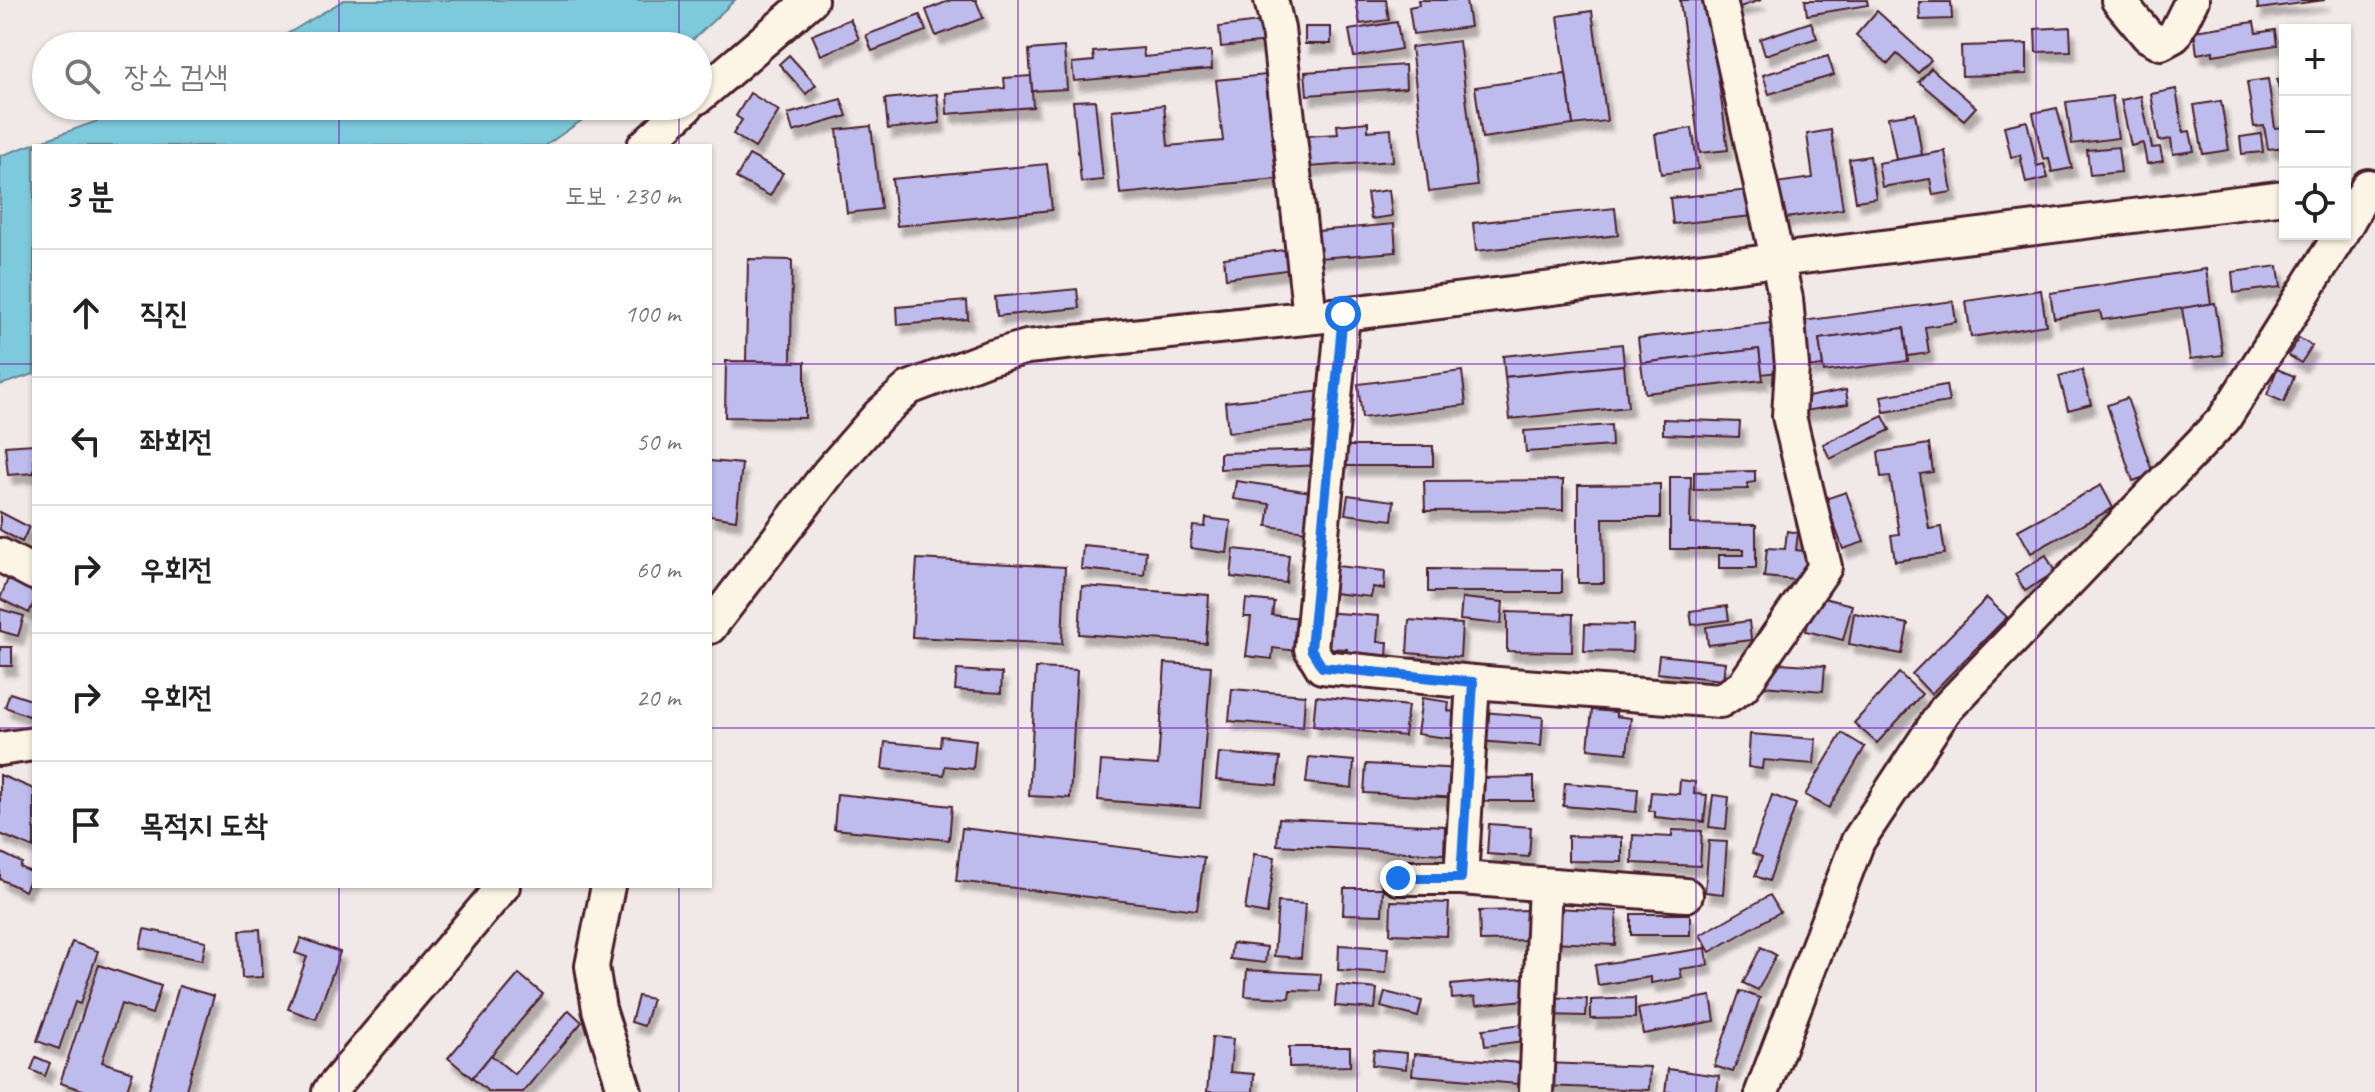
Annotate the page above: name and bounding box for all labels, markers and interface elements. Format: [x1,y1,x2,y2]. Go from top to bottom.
map controls [2279,24,2351,240]
button: + [2279,24,2351,96]
search box [32,32,712,120]
icon: search [60,54,104,98]
text: 장소 검색 [124,57,228,95]
button: − [2279,96,2351,168]
button: locate [2279,168,2351,240]
text: 3 분 [64,174,115,217]
text: 도보 · 230 m [565,179,680,212]
icon: ahead [64,291,108,335]
text: 직진 [140,294,188,332]
route start [1325,296,1361,332]
text: 100 m [624,297,680,330]
icon: left [64,419,108,463]
text: 좌회전 [140,422,212,460]
text: 50 m [636,425,680,458]
icon: right [64,547,108,591]
text: 우회전 [140,550,212,588]
text: 60 m [636,553,680,586]
icon: right [64,675,108,719]
text: 우회전 [140,678,212,716]
text: 20 m [636,681,680,714]
icon: arrive [64,803,108,847]
text: 목적지 도착 [140,806,268,844]
route end [1380,860,1416,896]

